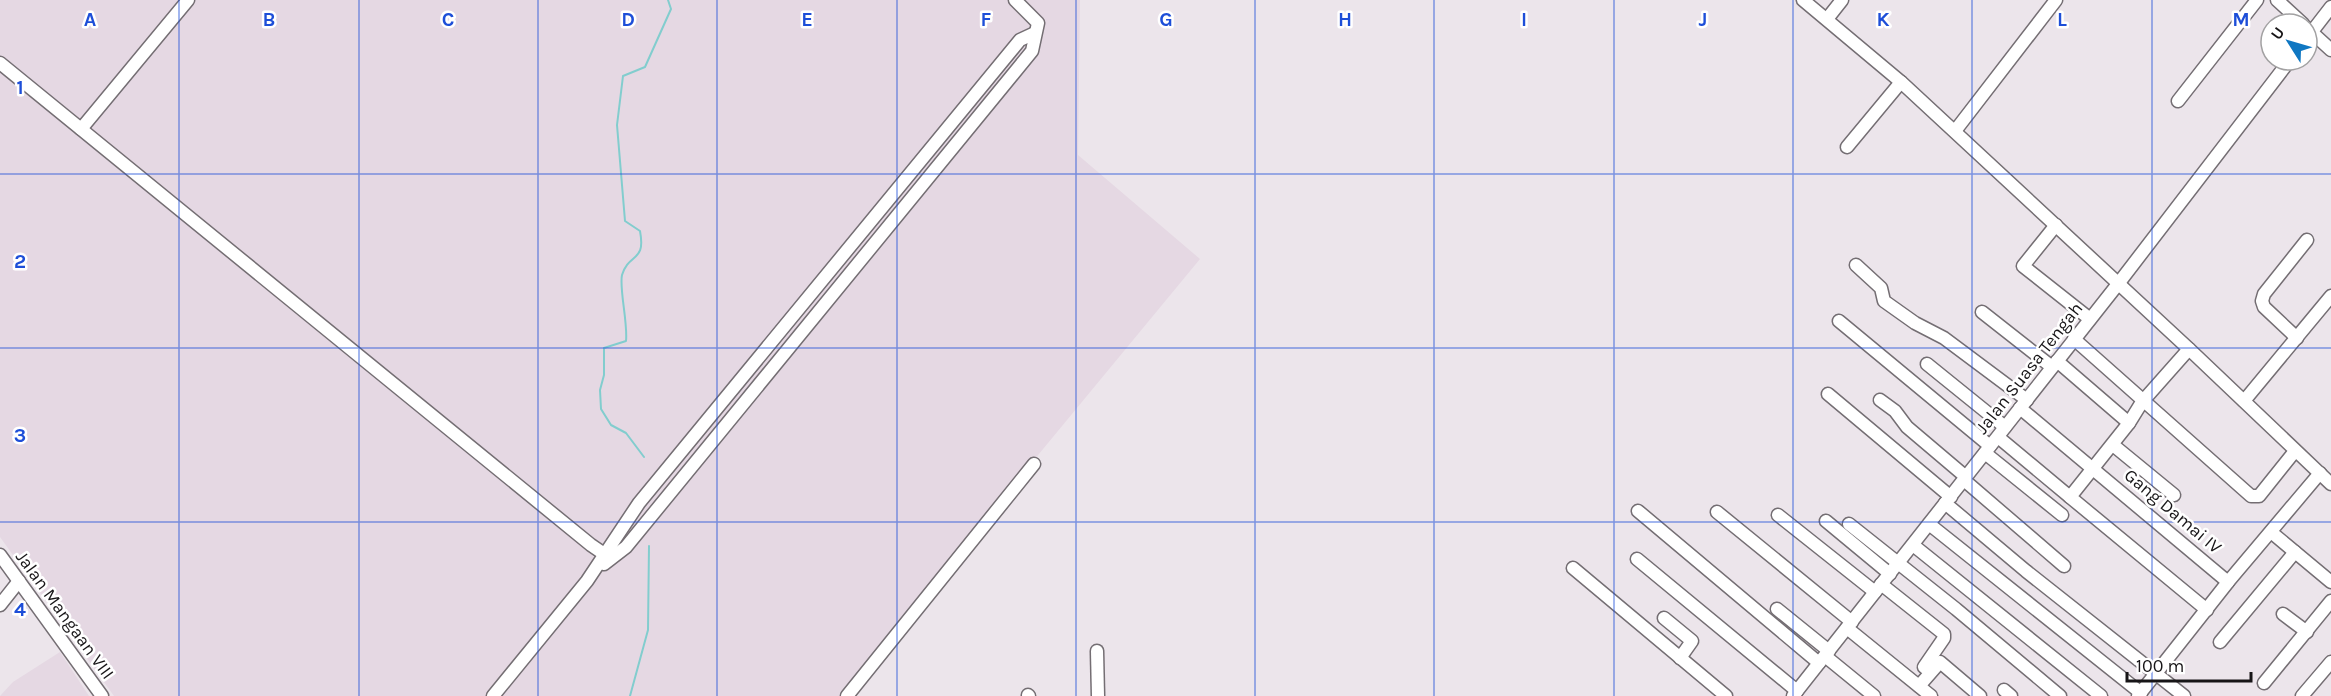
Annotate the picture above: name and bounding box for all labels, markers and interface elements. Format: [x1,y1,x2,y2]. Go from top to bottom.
text: A [84,8,97,31]
text: B [263,8,275,31]
text: C [442,8,454,31]
text: D [621,8,635,31]
text: E [801,8,813,31]
text: F [981,8,992,31]
text: G [1159,8,1173,31]
text: H [1338,8,1352,31]
text: I [1521,8,1527,31]
text: J [1699,8,1707,31]
text: K [1876,8,1890,31]
text: L [2057,8,2067,31]
text: M [2232,8,2250,31]
north arrow [2259,12,2319,72]
text: U [2267,23,2288,43]
text: 1 [16,76,24,99]
text: 2 [14,250,26,273]
street label: Jalan Suasa Tengah [1971,298,2087,438]
text: 3 [14,424,26,447]
street label: Gang Damai IV [2120,464,2226,558]
street label: Jalan Mangaan VIII [11,546,119,684]
text: 4 [14,598,26,621]
scale bar [2127,645,2252,683]
text: 100 m [2136,655,2184,677]

